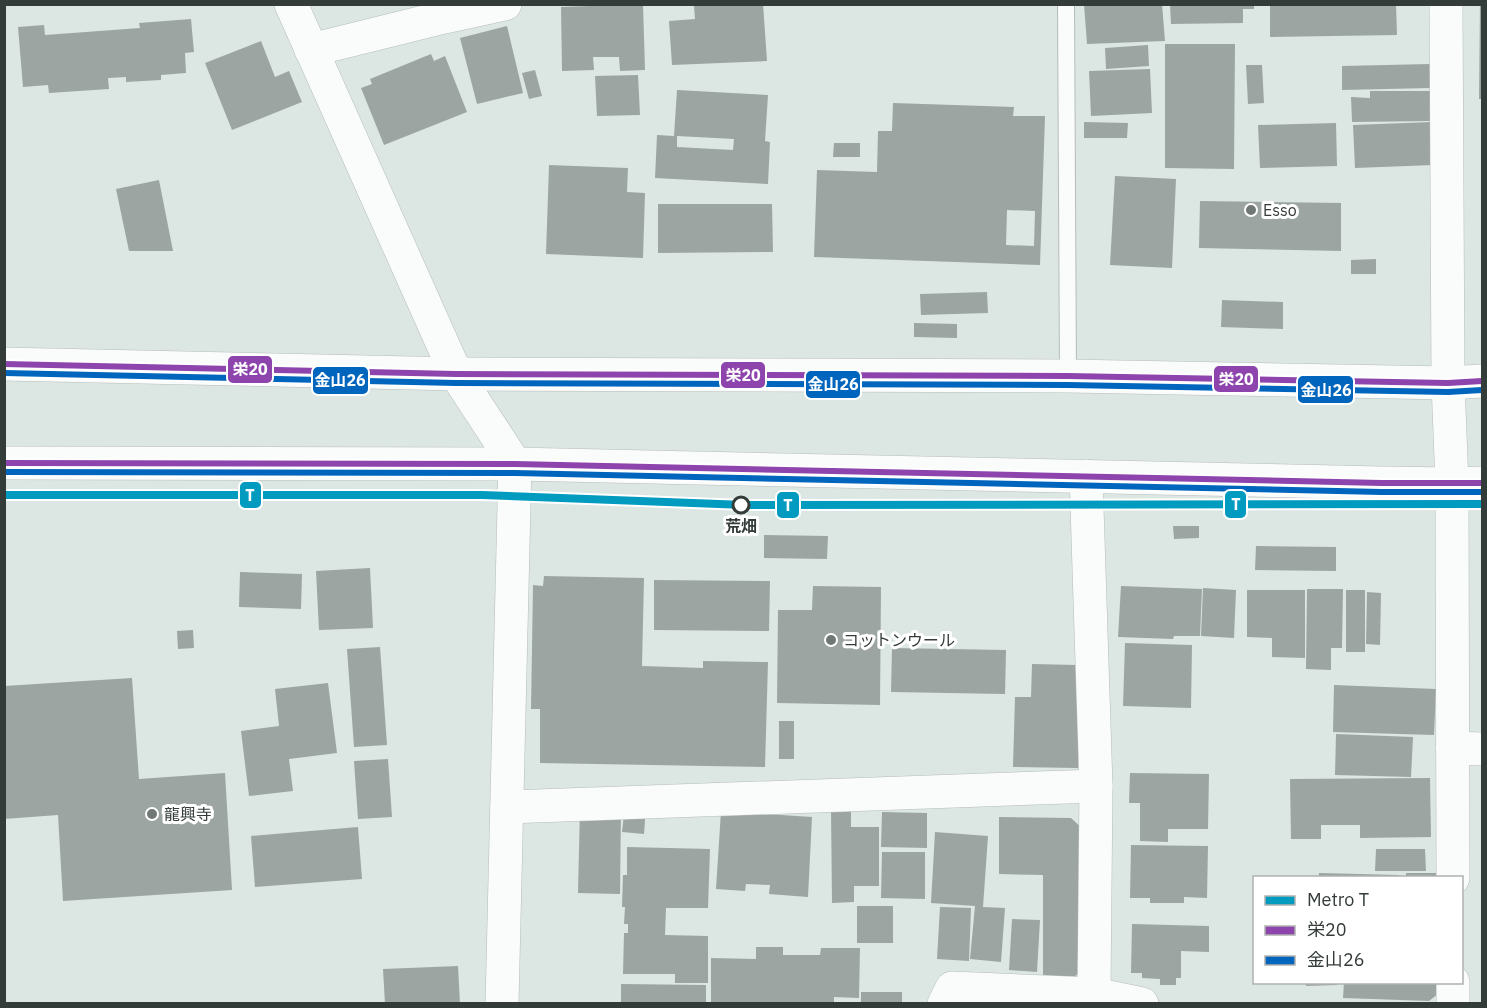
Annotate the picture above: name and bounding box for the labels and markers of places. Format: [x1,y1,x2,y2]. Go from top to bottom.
place label: Esso [1263,200,1297,220]
marker: Esso [1244,203,1258,217]
marker: 荒畑 [732,496,750,514]
place label: 荒畑 [725,516,757,536]
place label: コットンウール [843,630,955,650]
marker: コットンウール [824,633,838,647]
place label: 龍興寺 [164,804,212,824]
marker: 龍興寺 [145,807,159,821]

